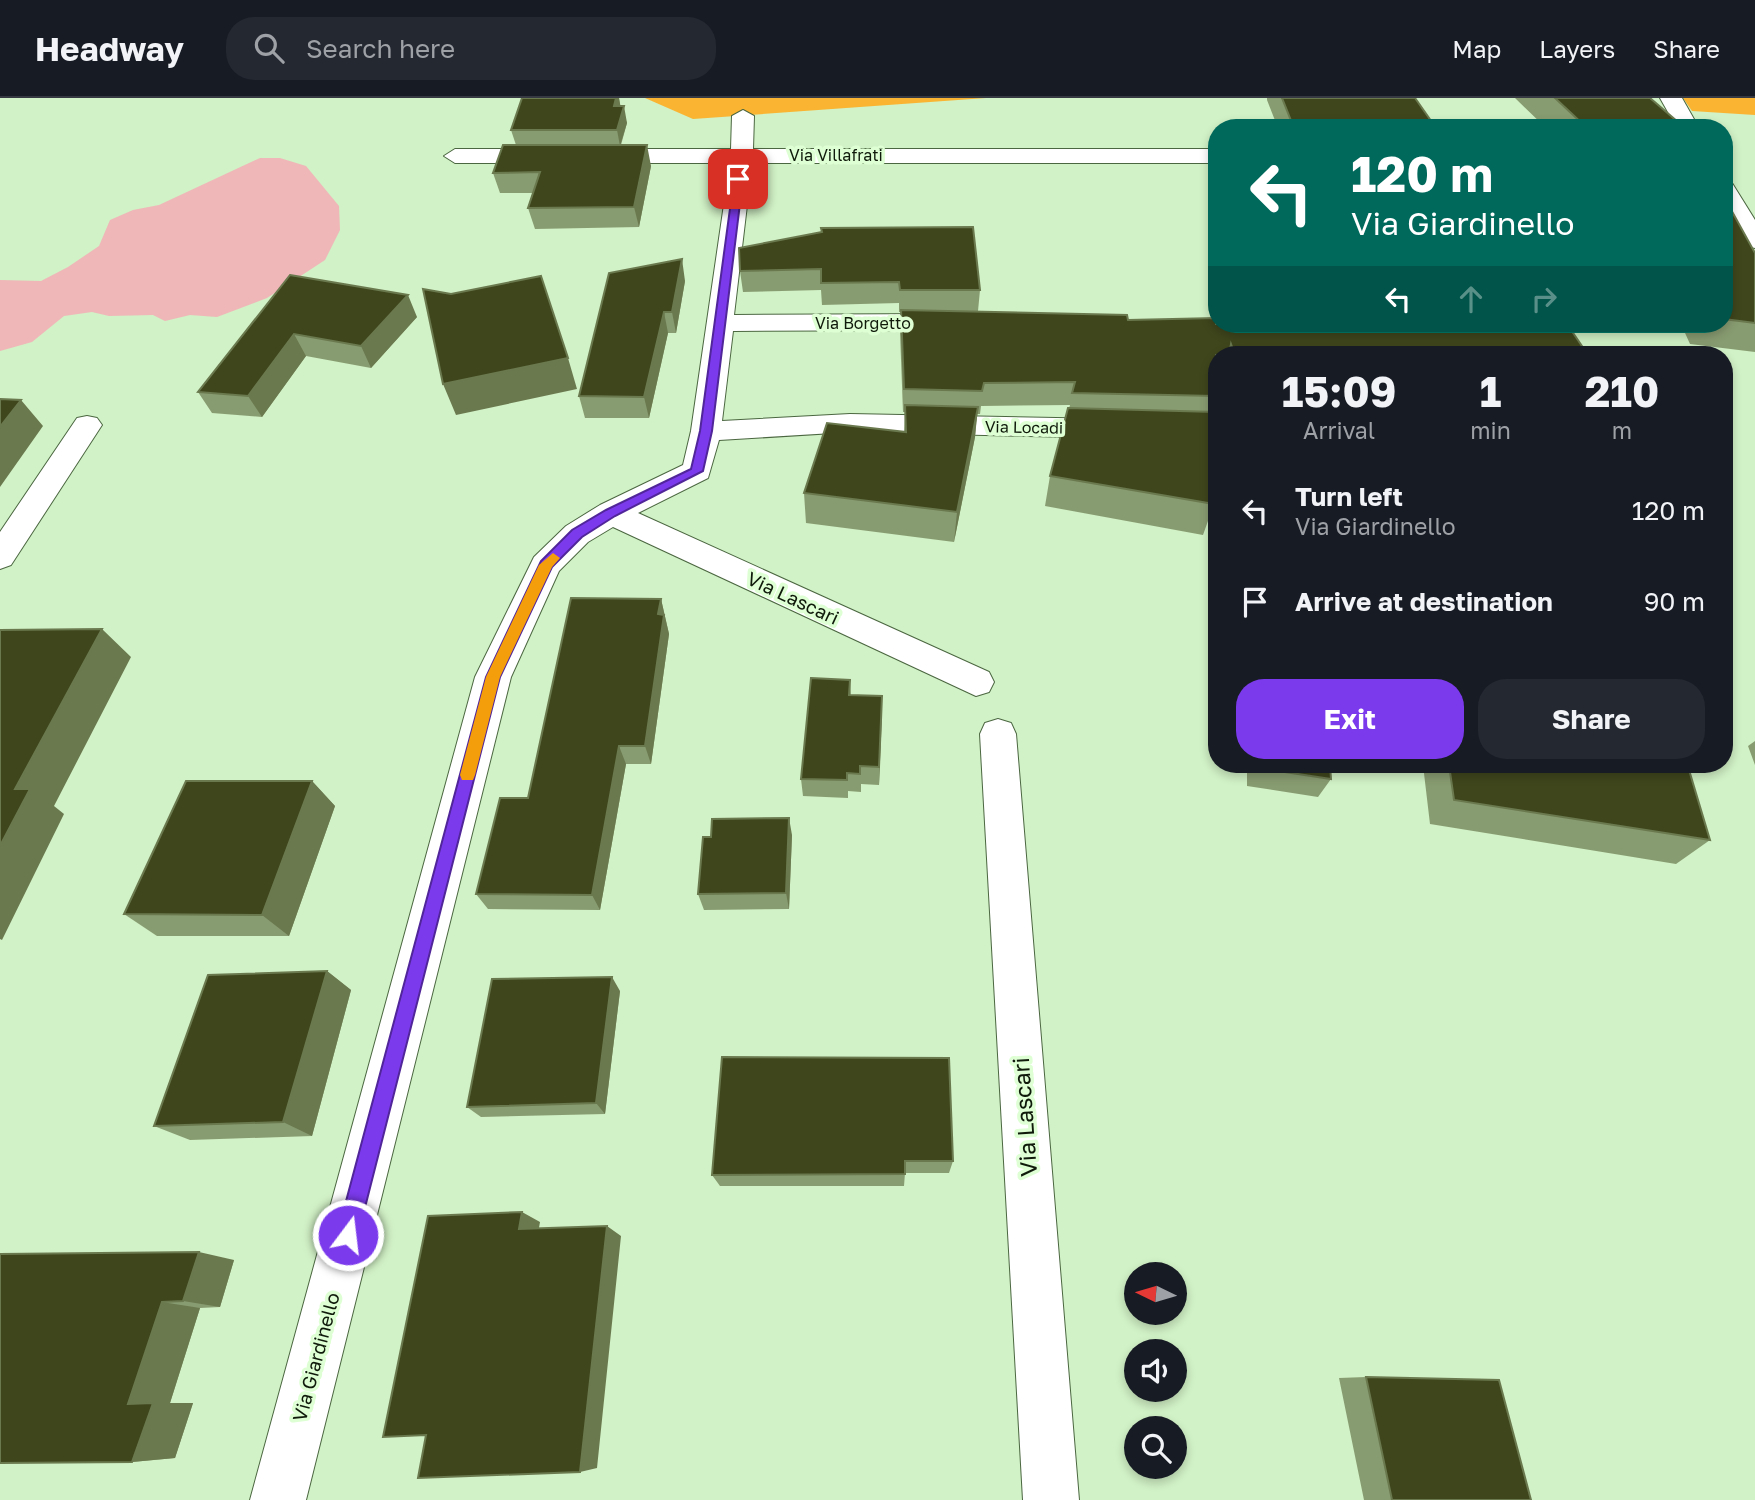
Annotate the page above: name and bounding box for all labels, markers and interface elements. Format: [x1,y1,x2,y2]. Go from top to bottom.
search box [226,17,716,80]
text: Headway [35,29,184,68]
icon: search [250,29,288,67]
text: Search here [306,33,455,64]
text: Map [1452,34,1501,63]
text: Layers [1539,34,1615,63]
text: Share [1653,34,1720,63]
text: 120 m [1351,144,1493,203]
street label: Via Villafrati [789,145,883,165]
icon: left [1236,147,1327,238]
pin [708,149,768,209]
icon: arrive [719,160,757,198]
text: Via Giardinello [1351,204,1574,242]
icon: left [1379,280,1417,318]
icon: ahead [1452,280,1490,318]
icon: right [1525,280,1563,318]
street label: Via Borgetto [815,313,911,333]
text: 15:09 [1282,366,1396,416]
text: 1 [1480,366,1501,416]
text: 210 [1585,366,1659,416]
street label: Via Locadi [985,416,1063,438]
text: Arrival [1303,416,1375,444]
text: min [1470,416,1511,444]
text: m [1612,416,1632,444]
text: Turn left [1295,481,1403,512]
icon: left [1236,492,1274,530]
text: 120 m [1632,495,1705,526]
text: Via Giardinello [1295,512,1456,540]
street label: Via Lascari [744,566,843,629]
icon: arrive [1236,583,1274,621]
text: Arrive at destination [1295,586,1553,617]
text: 90 m [1644,586,1705,617]
button: Exit [1236,679,1464,759]
button: Share [1478,679,1705,759]
street label: Via Lascari [1006,1056,1042,1178]
position arrow [311,1198,385,1272]
north arrow [1124,1262,1186,1325]
map controls [1124,1262,1187,1479]
street label: Via Giardinello [287,1290,344,1424]
button: sound [1124,1339,1187,1402]
button: search [1124,1416,1187,1479]

